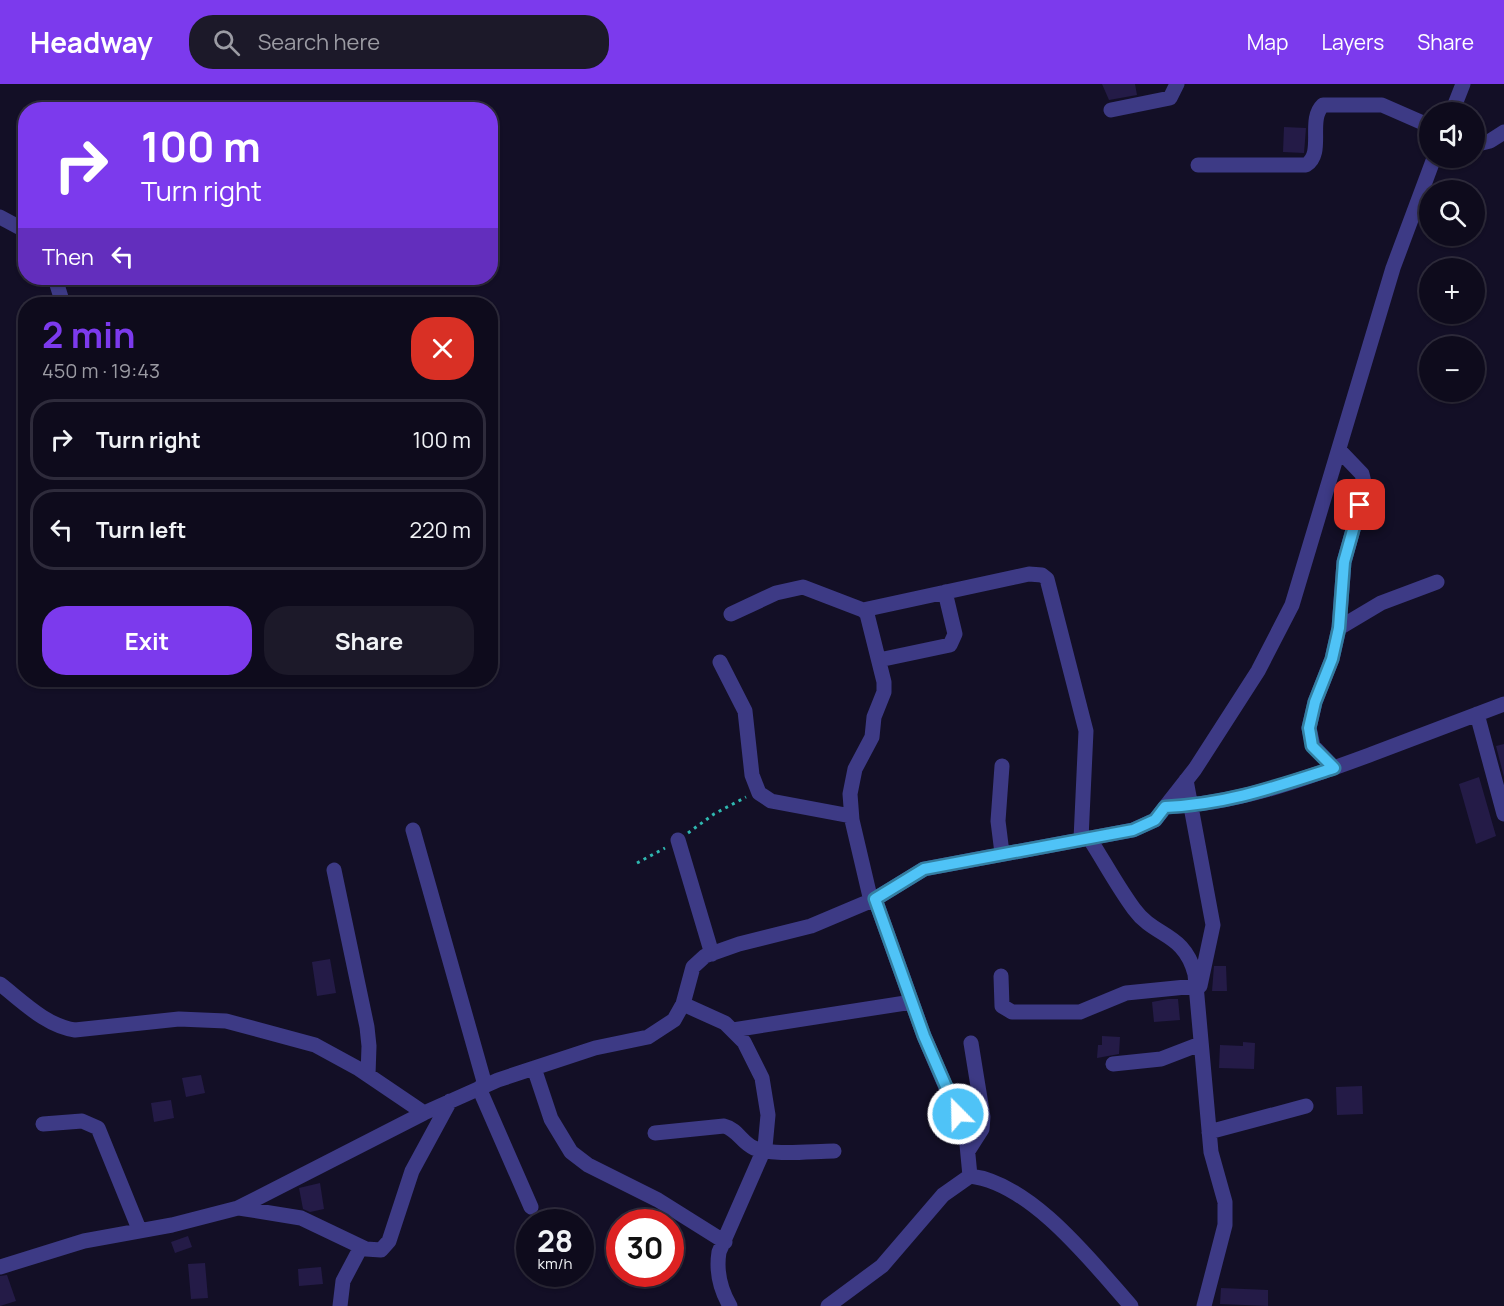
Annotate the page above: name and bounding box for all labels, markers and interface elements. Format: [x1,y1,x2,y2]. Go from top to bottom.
search box [189,15,609,69]
text: Headway [30,23,153,61]
icon: search [210,26,243,59]
text: Search here [258,27,380,57]
text: Map [1247,28,1288,56]
text: Layers [1321,28,1384,56]
text: Share [1417,28,1474,56]
map controls [1419,102,1485,402]
button: sound [1419,102,1485,168]
text: 100 m [141,117,261,175]
icon: right [42,126,120,204]
text: Turn right [141,172,262,209]
button: search [1419,180,1485,246]
icon: left [106,240,139,273]
text: Then [42,242,94,272]
button: + [1419,258,1485,324]
text: 2 min [42,310,136,359]
button: close [411,317,474,380]
button: − [1419,336,1485,402]
text: 450 m · 19:43 [42,357,160,384]
icon: right [45,423,78,456]
text: Turn right [96,425,201,455]
text: 100 m [413,425,471,455]
pin [1334,479,1385,530]
icon: arrive [1343,488,1376,521]
icon: left [45,513,78,546]
text: Turn left [96,515,186,545]
text: 220 m [409,515,471,545]
button: Exit [42,606,252,675]
button: Share [264,606,474,675]
position arrow [926,1082,990,1146]
speed limit sign: 30 [606,1209,684,1287]
text: 28 [537,1220,573,1261]
text: km/h [538,1253,572,1274]

